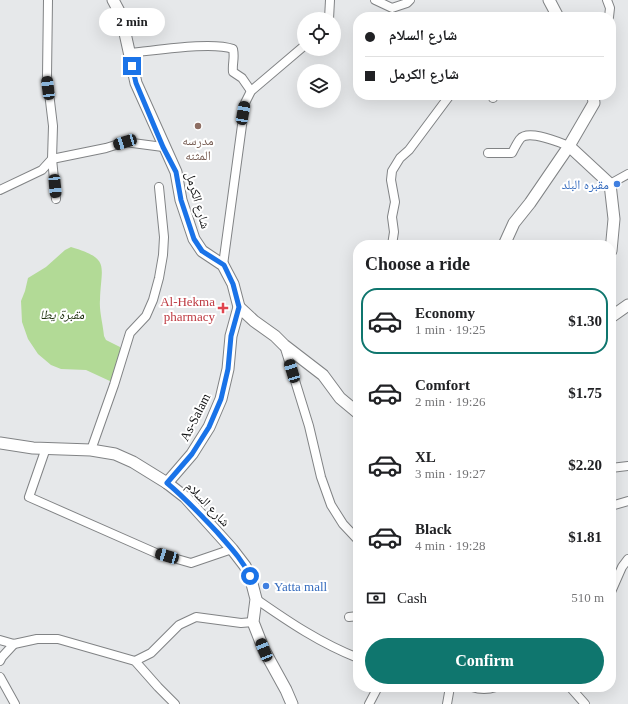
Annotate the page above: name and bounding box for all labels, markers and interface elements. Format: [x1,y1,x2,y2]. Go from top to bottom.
callout: 2 min [99,8,165,36]
map controls [297,12,341,108]
button: locate [297,12,341,56]
text: 2 min [116,14,148,29]
text: شارع السلام [389,27,457,43]
route end [123,57,141,75]
button: layers [297,64,341,108]
text: شارع الكرمل [389,66,459,82]
car [41,75,55,101]
car [235,100,251,126]
marker: مدرسه المثنه [193,121,203,131]
car [112,133,138,151]
place label: مدرسه المثنه [182,133,214,163]
street label: شارع الكرمل [181,170,213,231]
car [48,174,62,198]
place label: مقبره البلد [561,177,609,193]
marker: مقبره البلد [612,179,622,189]
text: Choose a ride [365,254,470,274]
place label: Al-Hekma pharmacy [160,294,215,324]
marker: Al-Hekma pharmacy [218,303,228,313]
icon: car [367,303,403,339]
text: Economy [415,305,475,321]
park label: مقبرة يطا [40,307,84,322]
text: $1.30 [568,313,602,329]
text: 1 min · 19:25 [415,322,485,337]
car [283,358,301,384]
icon: car [367,375,403,411]
text: Comfort [415,377,470,393]
text: $1.75 [568,385,602,401]
street label: As-Salam [177,391,213,443]
text: 2 min · 19:26 [415,394,485,409]
icon: car [367,447,403,483]
text: XL [415,449,436,465]
text: $2.20 [568,457,602,473]
text: 3 min · 19:27 [415,466,485,481]
street label: شارع السلام [181,478,233,531]
icon: car [367,519,403,555]
text: Black [415,521,452,537]
text: $1.81 [568,529,602,545]
text: 4 min · 19:28 [415,538,485,553]
car [154,547,180,565]
route start [241,567,259,585]
place label: Yatta mall [274,579,328,594]
marker: Yatta mall [261,581,271,591]
icon: cash [365,587,387,609]
text: Cash [397,590,427,606]
text: 510 m [571,590,604,605]
car [254,637,274,663]
button: Confirm [365,638,604,684]

